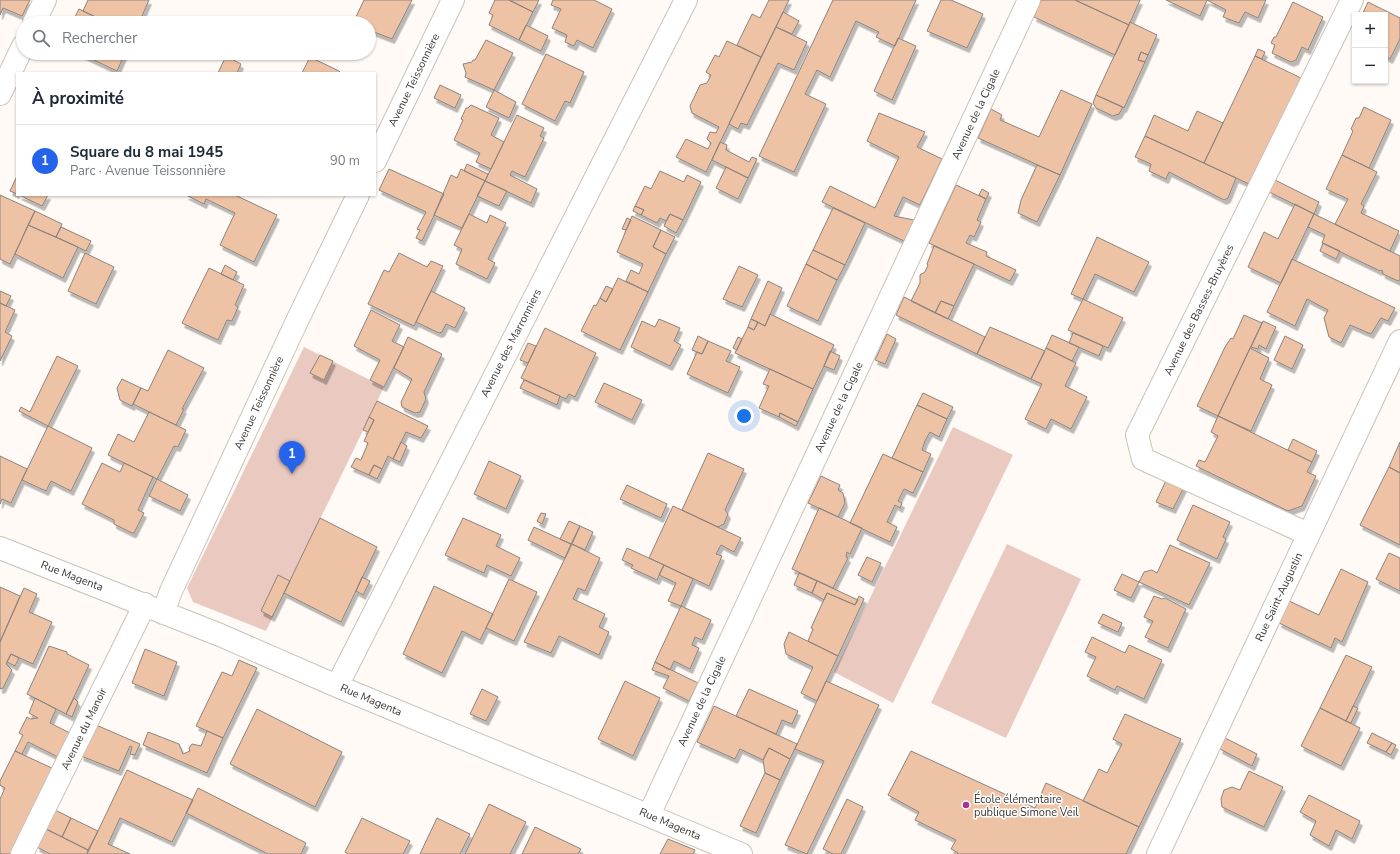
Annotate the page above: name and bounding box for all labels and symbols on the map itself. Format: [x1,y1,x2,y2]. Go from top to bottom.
street label: Avenue Teissonnière [385,31,443,129]
street label: Avenue de la Cigale [948,66,1004,162]
street label: Avenue des Basses-Bruyères [1161,242,1237,378]
street label: Avenue des Marronniers [477,286,545,400]
street label: Avenue Teissonnière [231,354,287,452]
street label: Avenue de la Cigale [811,359,867,455]
your location [734,406,754,426]
pin: 1 [279,441,305,474]
street label: Rue Saint-Augustin [1252,550,1306,644]
street label: Rue Magenta [39,557,105,595]
street label: Avenue de la Cigale [674,653,730,749]
street label: Rue Magenta [338,680,404,720]
street label: Avenue du Manoir [58,685,110,773]
place label: École élémentaire publique Simone Veil [974,791,1079,820]
marker: École élémentaire publique Simone Veil [961,800,971,810]
street label: Rue Magenta [637,804,703,844]

